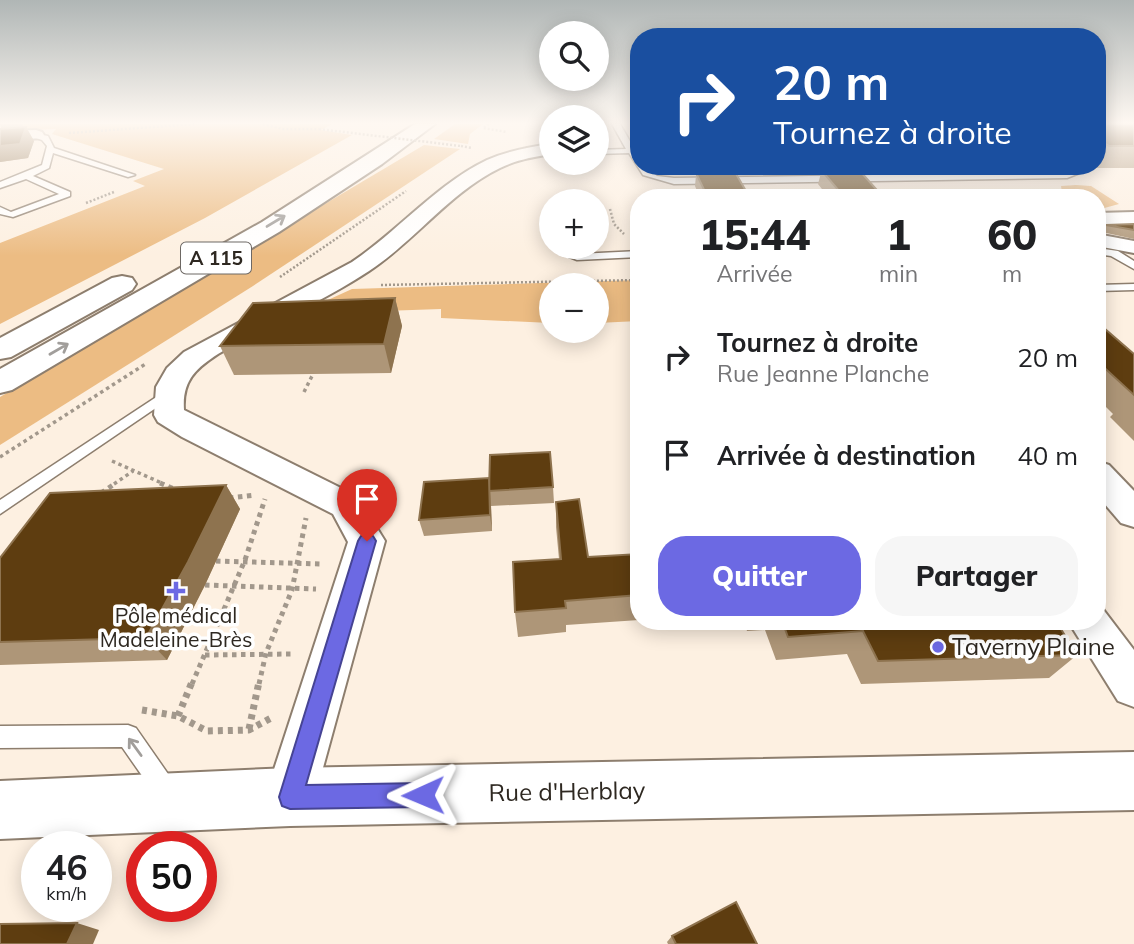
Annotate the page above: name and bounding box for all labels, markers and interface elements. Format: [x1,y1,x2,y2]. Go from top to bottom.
map controls [539,21,609,343]
button: search [539,21,609,91]
text: 20 m [773,51,889,112]
icon: right [658,56,749,147]
button: layers [539,105,609,175]
text: Tournez à droite [773,112,1012,152]
button: + [539,189,609,259]
text: 15:44 [699,208,810,261]
text: 1 [886,208,911,261]
text: 60 [987,208,1037,261]
one-way arrow [266,214,286,228]
road number: A 115 [181,242,251,274]
text: Arrivée [716,259,793,288]
text: min [879,259,918,288]
text: m [1002,259,1022,288]
button: − [539,273,609,343]
text: Tournez à droite [717,326,918,359]
icon: right [658,338,696,376]
text: 20 m [1017,341,1078,374]
one-way arrow [49,342,69,356]
text: Rue Jeanne Planche [717,359,929,388]
icon: arrive [658,436,696,474]
text: Arrivée à destination [717,439,976,472]
text: 40 m [1017,439,1078,472]
pin [337,469,397,541]
icon: arrive [348,480,386,518]
button: Quitter [658,536,861,616]
button: Partager [875,536,1078,616]
marker: Pôle médical Madeleine-Brès [166,581,186,601]
place label: Pôle médical Madeleine-Brès [100,602,252,652]
place label: Taverny Plaine [952,631,1115,661]
marker: Taverny Plaine [930,639,946,655]
one-way arrow [128,737,143,756]
position arrow [386,758,460,832]
street label: Rue d'Herblay [488,775,646,807]
speed limit sign: 50 [126,831,217,922]
text: 46 [45,845,88,889]
text: km/h [46,882,87,905]

